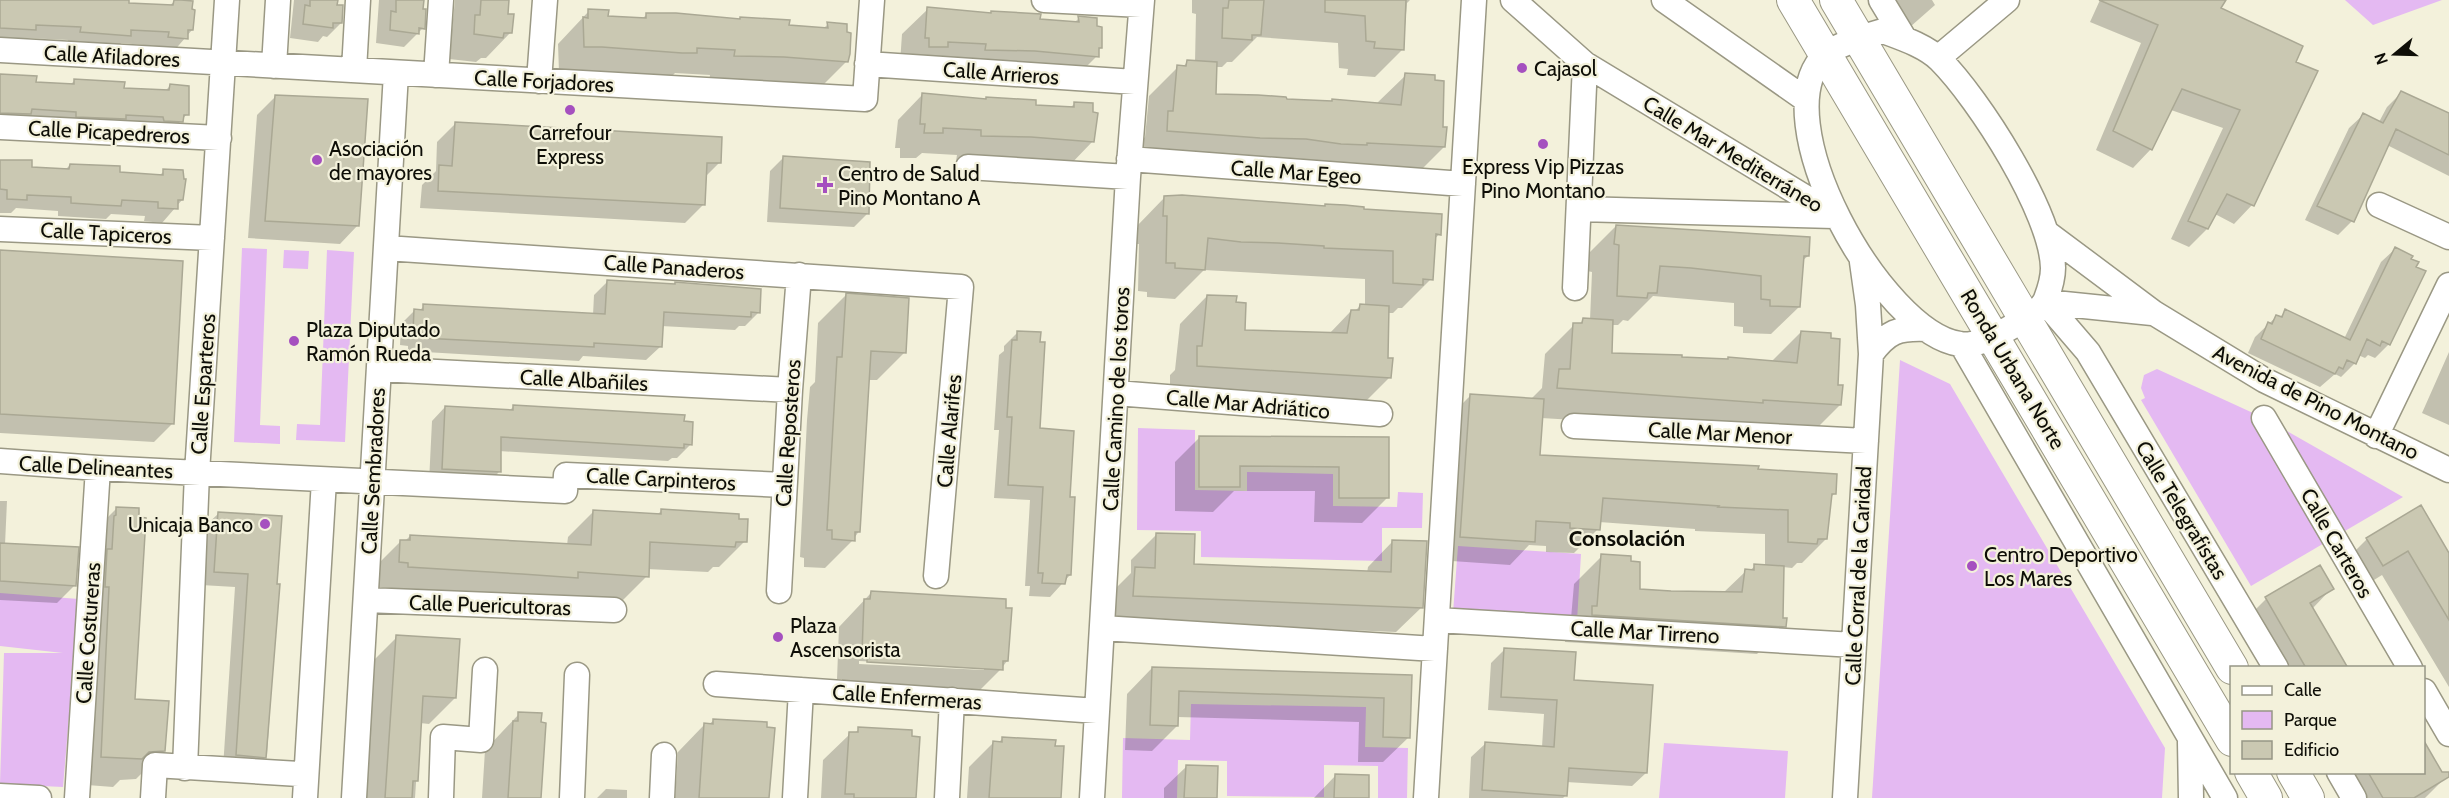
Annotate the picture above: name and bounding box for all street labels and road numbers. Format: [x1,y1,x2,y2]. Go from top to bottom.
street label: Calle Afiladores [43,40,181,72]
street label: Calle Arrieros [942,56,1060,90]
street label: Calle Forjadores [473,65,615,98]
street label: Calle Mar Mediterráneo [1639,90,1827,218]
street label: Calle Picapedreros [27,115,191,149]
street label: Calle Mar Egeo [1230,155,1362,189]
street label: Calle Tapiceros [40,217,172,249]
street label: Calle Panaderos [603,250,745,284]
street label: Ronda Urbana Norte [1955,284,2071,454]
street label: Calle Camino de los toros [1098,286,1134,512]
street label: Calle Esparteros [186,312,220,455]
street label: Avenida de Pino Montano [2209,339,2423,465]
street label: Calle Reposteros [770,358,806,507]
street label: Calle Albañiles [519,364,649,396]
street label: Calle Alarifes [932,373,966,489]
street label: Calle Mar Adriático [1165,384,1331,424]
street label: Calle Sembradores [356,387,390,555]
street label: Calle Mar Menor [1647,417,1793,449]
street label: Calle Telegrafistas [2131,436,2233,584]
street label: Calle Delineantes [18,450,174,484]
street label: Calle Carpinteros [585,463,737,495]
street label: Calle Corral de la Caridad [1840,466,1876,686]
street label: Calle Carteros [2296,484,2379,602]
street label: Calle Costureras [71,561,105,705]
street label: Calle Puericultoras [408,590,572,620]
street label: Calle Mar Tirreno [1570,616,1720,648]
street label: Calle Enfermeras [831,679,983,715]

